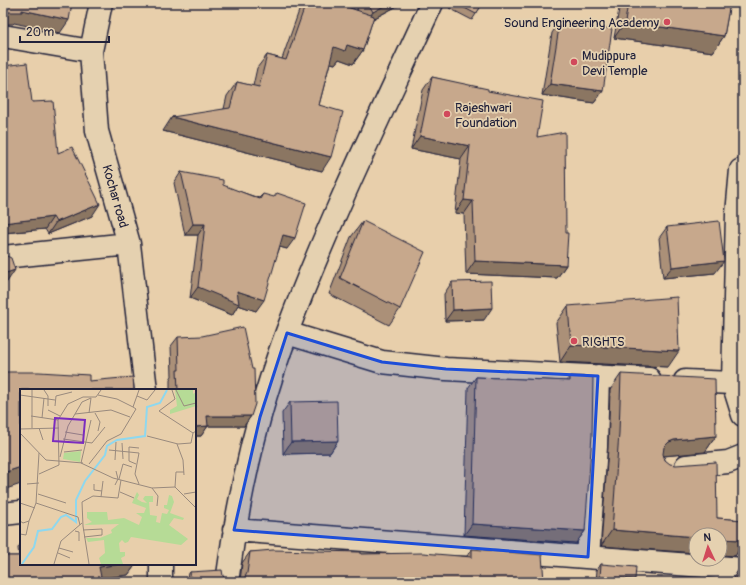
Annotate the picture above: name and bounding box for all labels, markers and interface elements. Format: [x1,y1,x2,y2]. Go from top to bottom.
place label: Sound Engineering Academy [504,15,659,31]
marker: Sound Engineering Academy [662,17,672,27]
scale bar [20,18,109,44]
text: 20 m [26,25,55,40]
place label: Mudippura Devi Temple [582,48,648,79]
marker: Mudippura Devi Temple [569,57,579,67]
place label: Rajeshwari Foundation [455,100,517,131]
marker: Rajeshwari Foundation [442,109,452,119]
street label: Kochar road [98,163,132,230]
place label: RIGHTS [582,334,625,350]
marker: RIGHTS [569,336,579,346]
inset map [20,389,196,565]
north arrow [688,527,728,567]
text: N [703,531,712,544]

